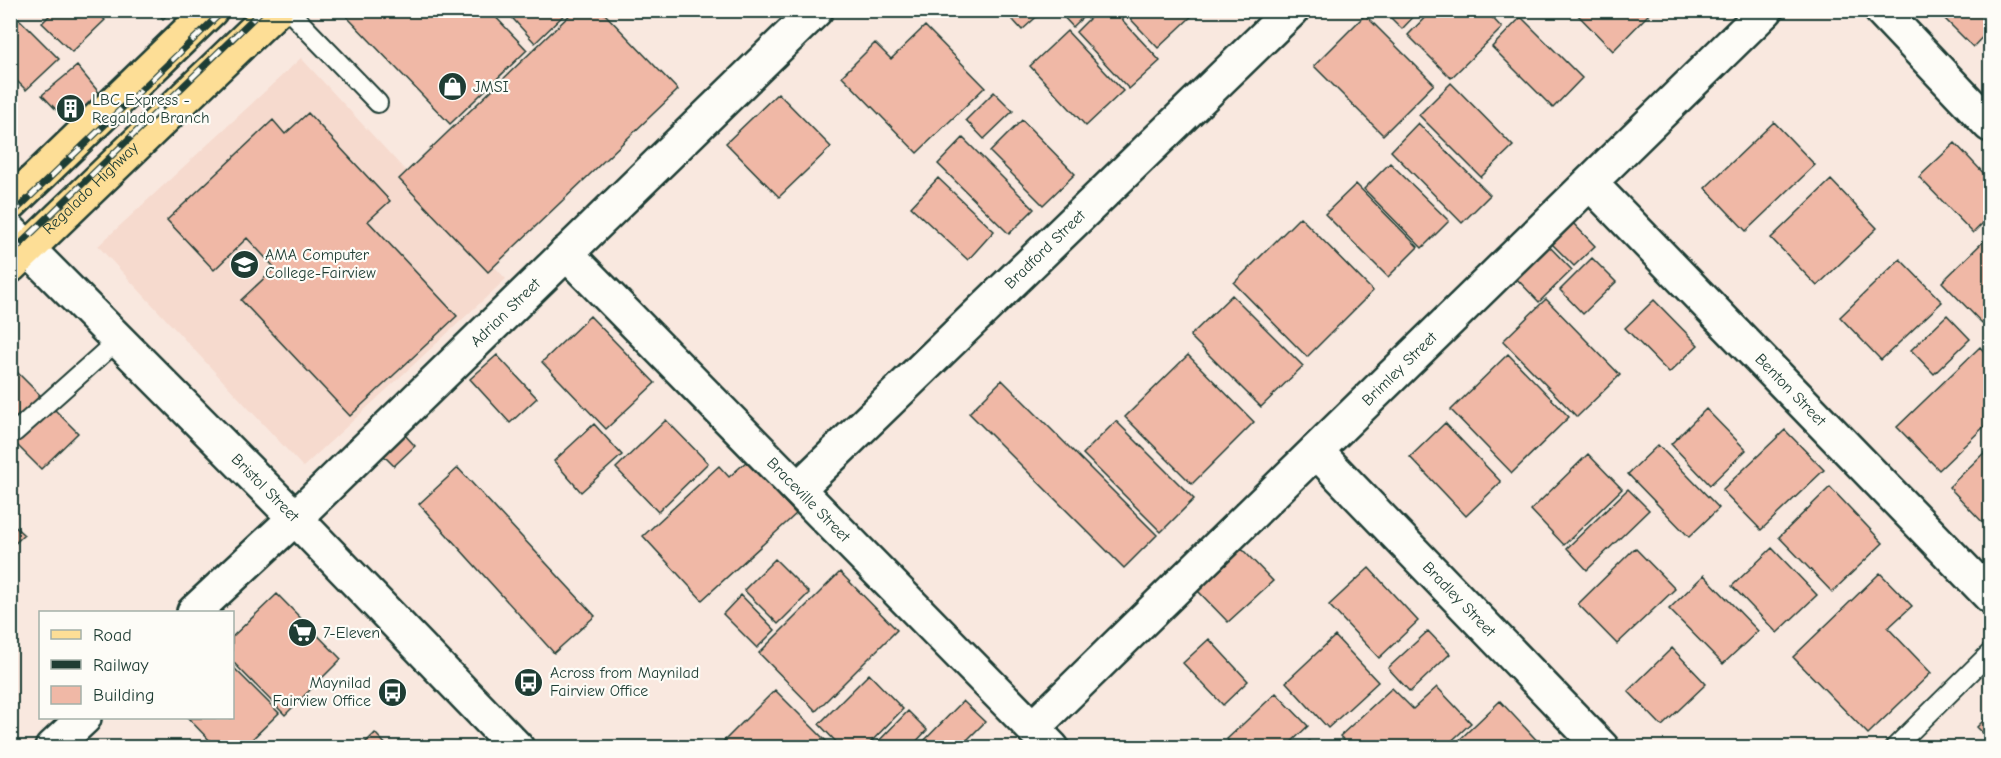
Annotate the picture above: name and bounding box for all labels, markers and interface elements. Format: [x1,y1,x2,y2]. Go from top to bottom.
shop icon: JMSI [436,71,468,103]
place label: JMSI [473,78,509,96]
place label: LBC Express - Regalado Branch [92,91,210,127]
building icon: LBC Express - Regalado Branch [55,93,87,125]
street label: Regalado Highway [39,138,143,238]
street label: Bradford Street [1001,206,1089,293]
place label: AMA Computer College-Fairview [265,246,376,282]
school or university icon: AMA Computer College-Fairview [228,248,260,280]
street label: Adrian Street [467,274,544,351]
street label: Brimley Street [1358,328,1441,410]
street label: Benton Street [1751,350,1830,430]
street label: Bristol Street [228,450,303,526]
street label: Braceville Street [763,454,854,546]
street label: Bradley Street [1419,558,1499,641]
legend [39,611,234,719]
supermarket icon: 7-Eleven [286,617,318,649]
place label: 7-Eleven [323,624,380,642]
text: Road [93,625,132,646]
text: Railway [93,655,150,676]
place label: Across from Maynilad Fairview Office [550,664,699,700]
bus stop icon: Across from Maynilad Fairview Office [513,666,545,698]
place label: Maynilad Fairview Office [273,674,371,710]
bus stop icon: Maynilad Fairview Office [376,676,408,708]
text: Building [93,685,155,706]

